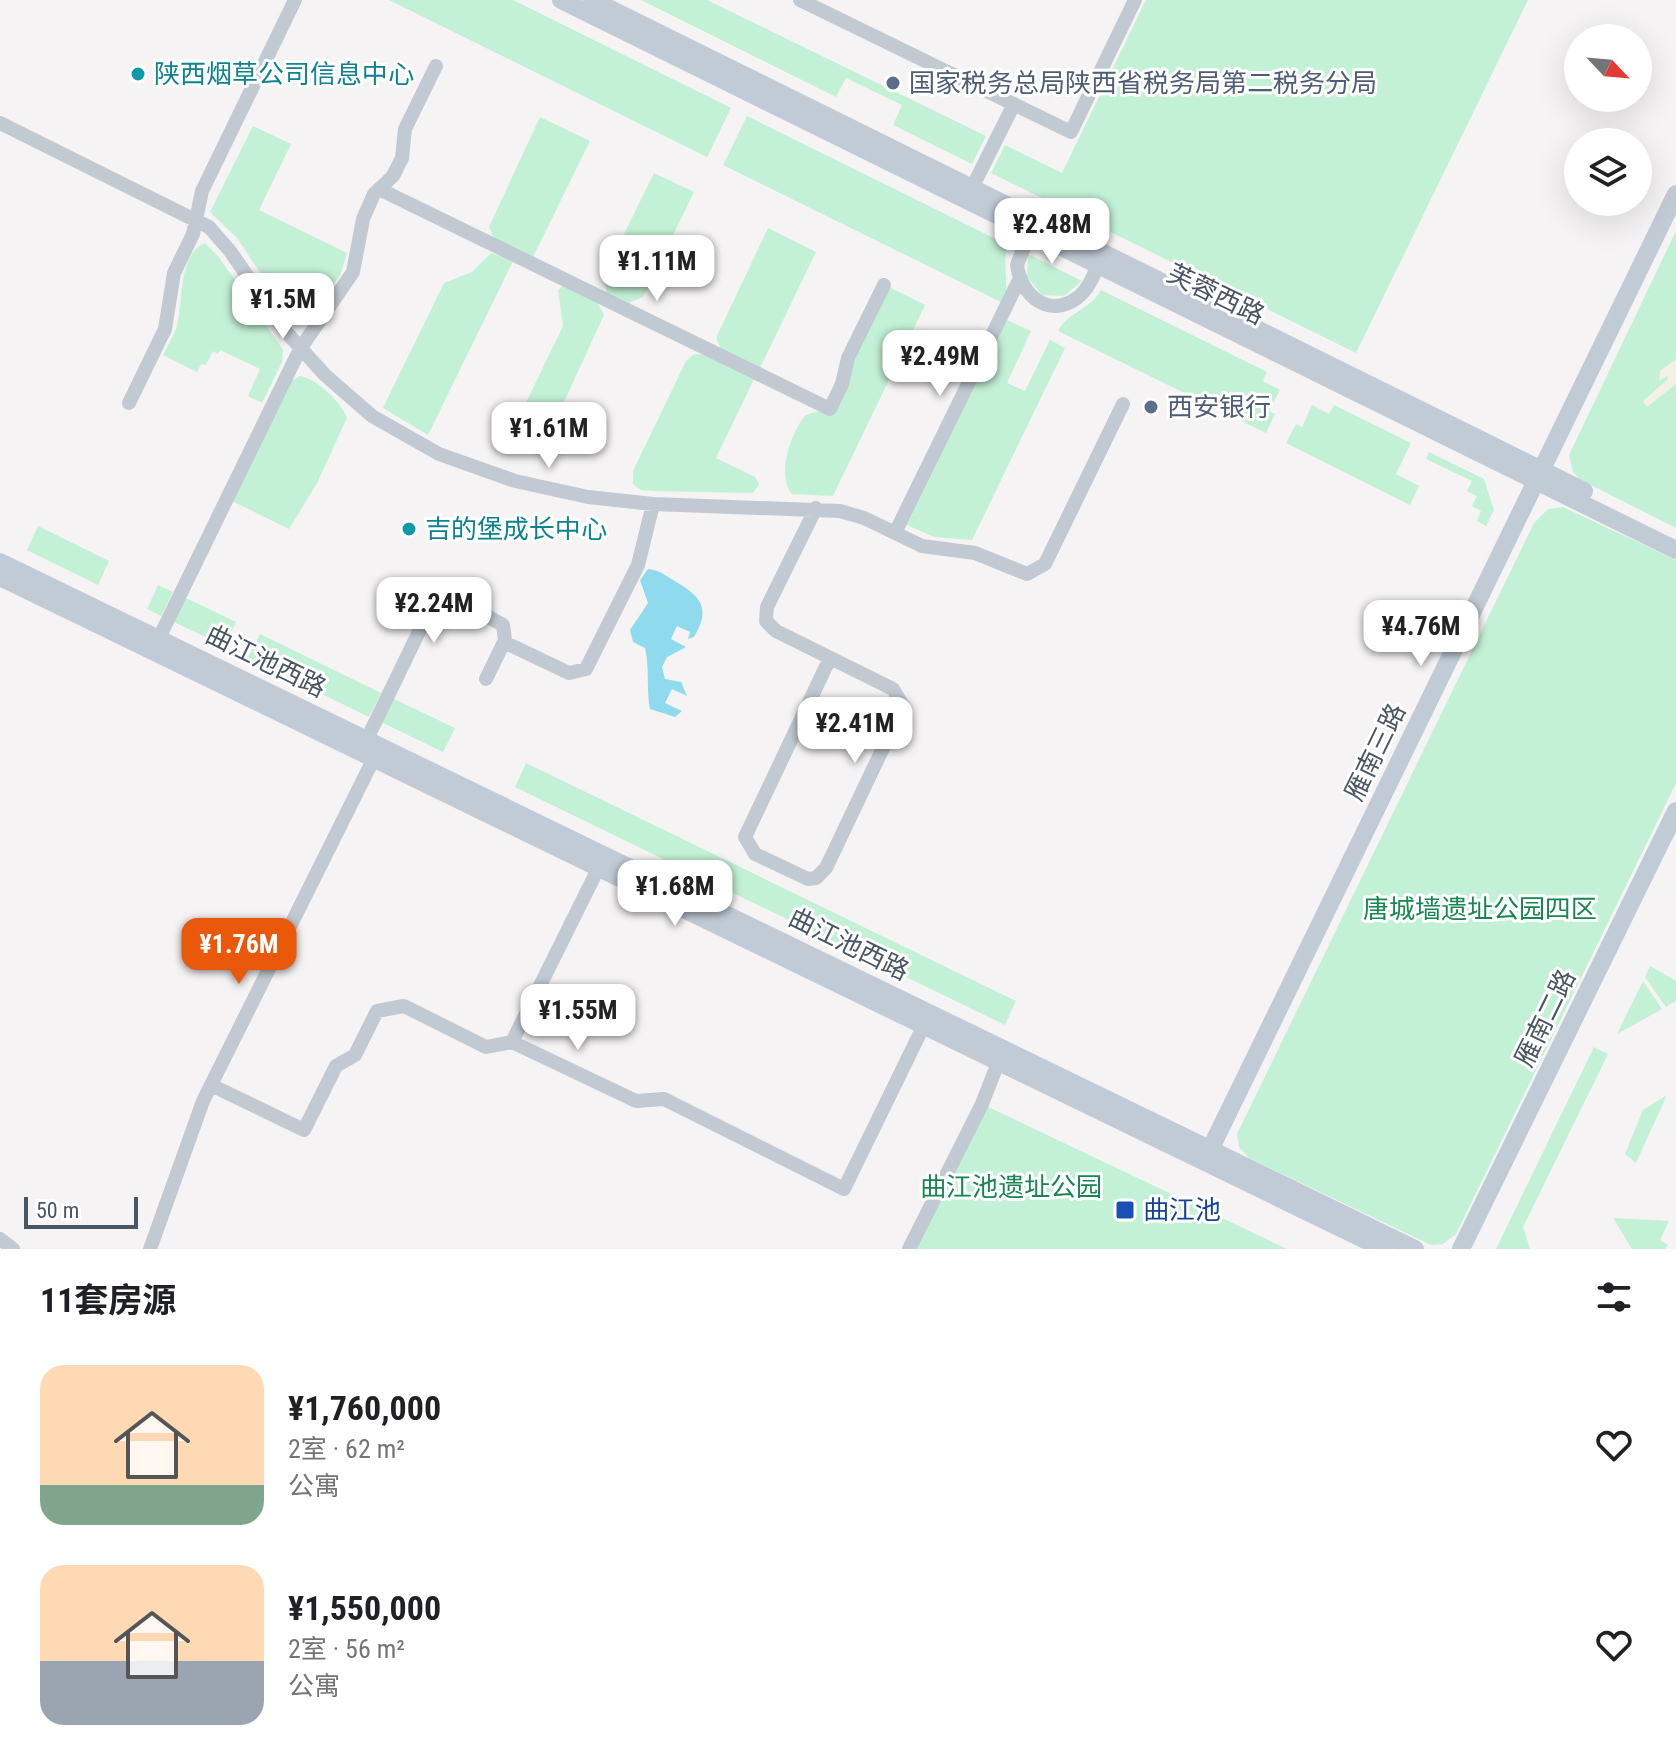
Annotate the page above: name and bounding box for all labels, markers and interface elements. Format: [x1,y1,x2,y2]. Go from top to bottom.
north arrow [1564,24,1652,112]
map controls [1564,24,1652,216]
place label: 陕西烟草公司信息中心 [154,59,414,89]
marker: 陕西烟草公司信息中心 [129,65,147,83]
place label: 国家税务总局陕西省税务局第二税务分局 [909,68,1377,98]
marker: 国家税务总局陕西省税务局第二税务分局 [884,74,902,92]
button: layers [1564,128,1652,216]
pin: ¥2.48M [987,198,1117,266]
text: ¥2.48M [1012,209,1092,239]
pin: ¥1.11M [592,235,722,303]
text: ¥1.11M [617,246,697,276]
street label: 芙蓉西路 [1163,258,1269,330]
pin: ¥1.5M [227,273,339,341]
text: ¥1.5M [250,284,316,314]
pin: ¥2.49M [875,330,1005,398]
text: ¥2.49M [900,341,980,371]
place label: 西安银行 [1167,392,1271,422]
marker: 西安银行 [1142,398,1160,416]
pin: ¥1.61M [484,402,614,470]
text: ¥1.61M [509,413,589,443]
place label: 吉的堡成长中心 [425,514,607,544]
marker: 吉的堡成长中心 [400,520,418,538]
pin: ¥2.24M [369,577,499,645]
text: ¥2.24M [394,588,474,618]
pin: ¥4.76M [1356,600,1486,668]
text: ¥4.76M [1381,611,1461,641]
street label: 曲江池西路 [201,619,331,703]
pin: ¥2.41M [790,697,920,765]
street label: 雁南三路 [1339,699,1411,805]
text: ¥2.41M [815,708,895,738]
pin: ¥1.68M [610,860,740,928]
text: ¥1.68M [635,871,715,901]
park label: 唐城墙遗址公园四区 [1363,894,1597,924]
street label: 曲江池西路 [784,902,914,986]
pin: ¥1.76M [174,918,304,986]
text: ¥1.76M [199,929,279,959]
street label: 雁南二路 [1509,965,1581,1071]
pin: ¥1.55M [513,984,643,1052]
text: ¥1.55M [538,995,618,1025]
park label: 曲江池遗址公园 [920,1172,1102,1202]
scale bar [24,1193,138,1229]
place label: 曲江池 [1143,1195,1221,1225]
text: 50 m [36,1198,79,1223]
marker: 曲江池 [1114,1199,1136,1221]
icon: filters [1592,1275,1636,1319]
text: 11套房源 [40,1280,176,1320]
text: ¥1,760,000 [288,1388,441,1428]
icon: home [104,1397,200,1493]
icon: heart [1592,1423,1636,1467]
text: 2室 · 62 m² [288,1434,405,1464]
text: 公寓 [288,1471,340,1501]
text: ¥1,550,000 [288,1588,441,1628]
icon: home [104,1597,200,1693]
icon: heart [1592,1623,1636,1667]
text: 2室 · 56 m² [288,1634,405,1664]
text: 公寓 [288,1671,340,1701]

